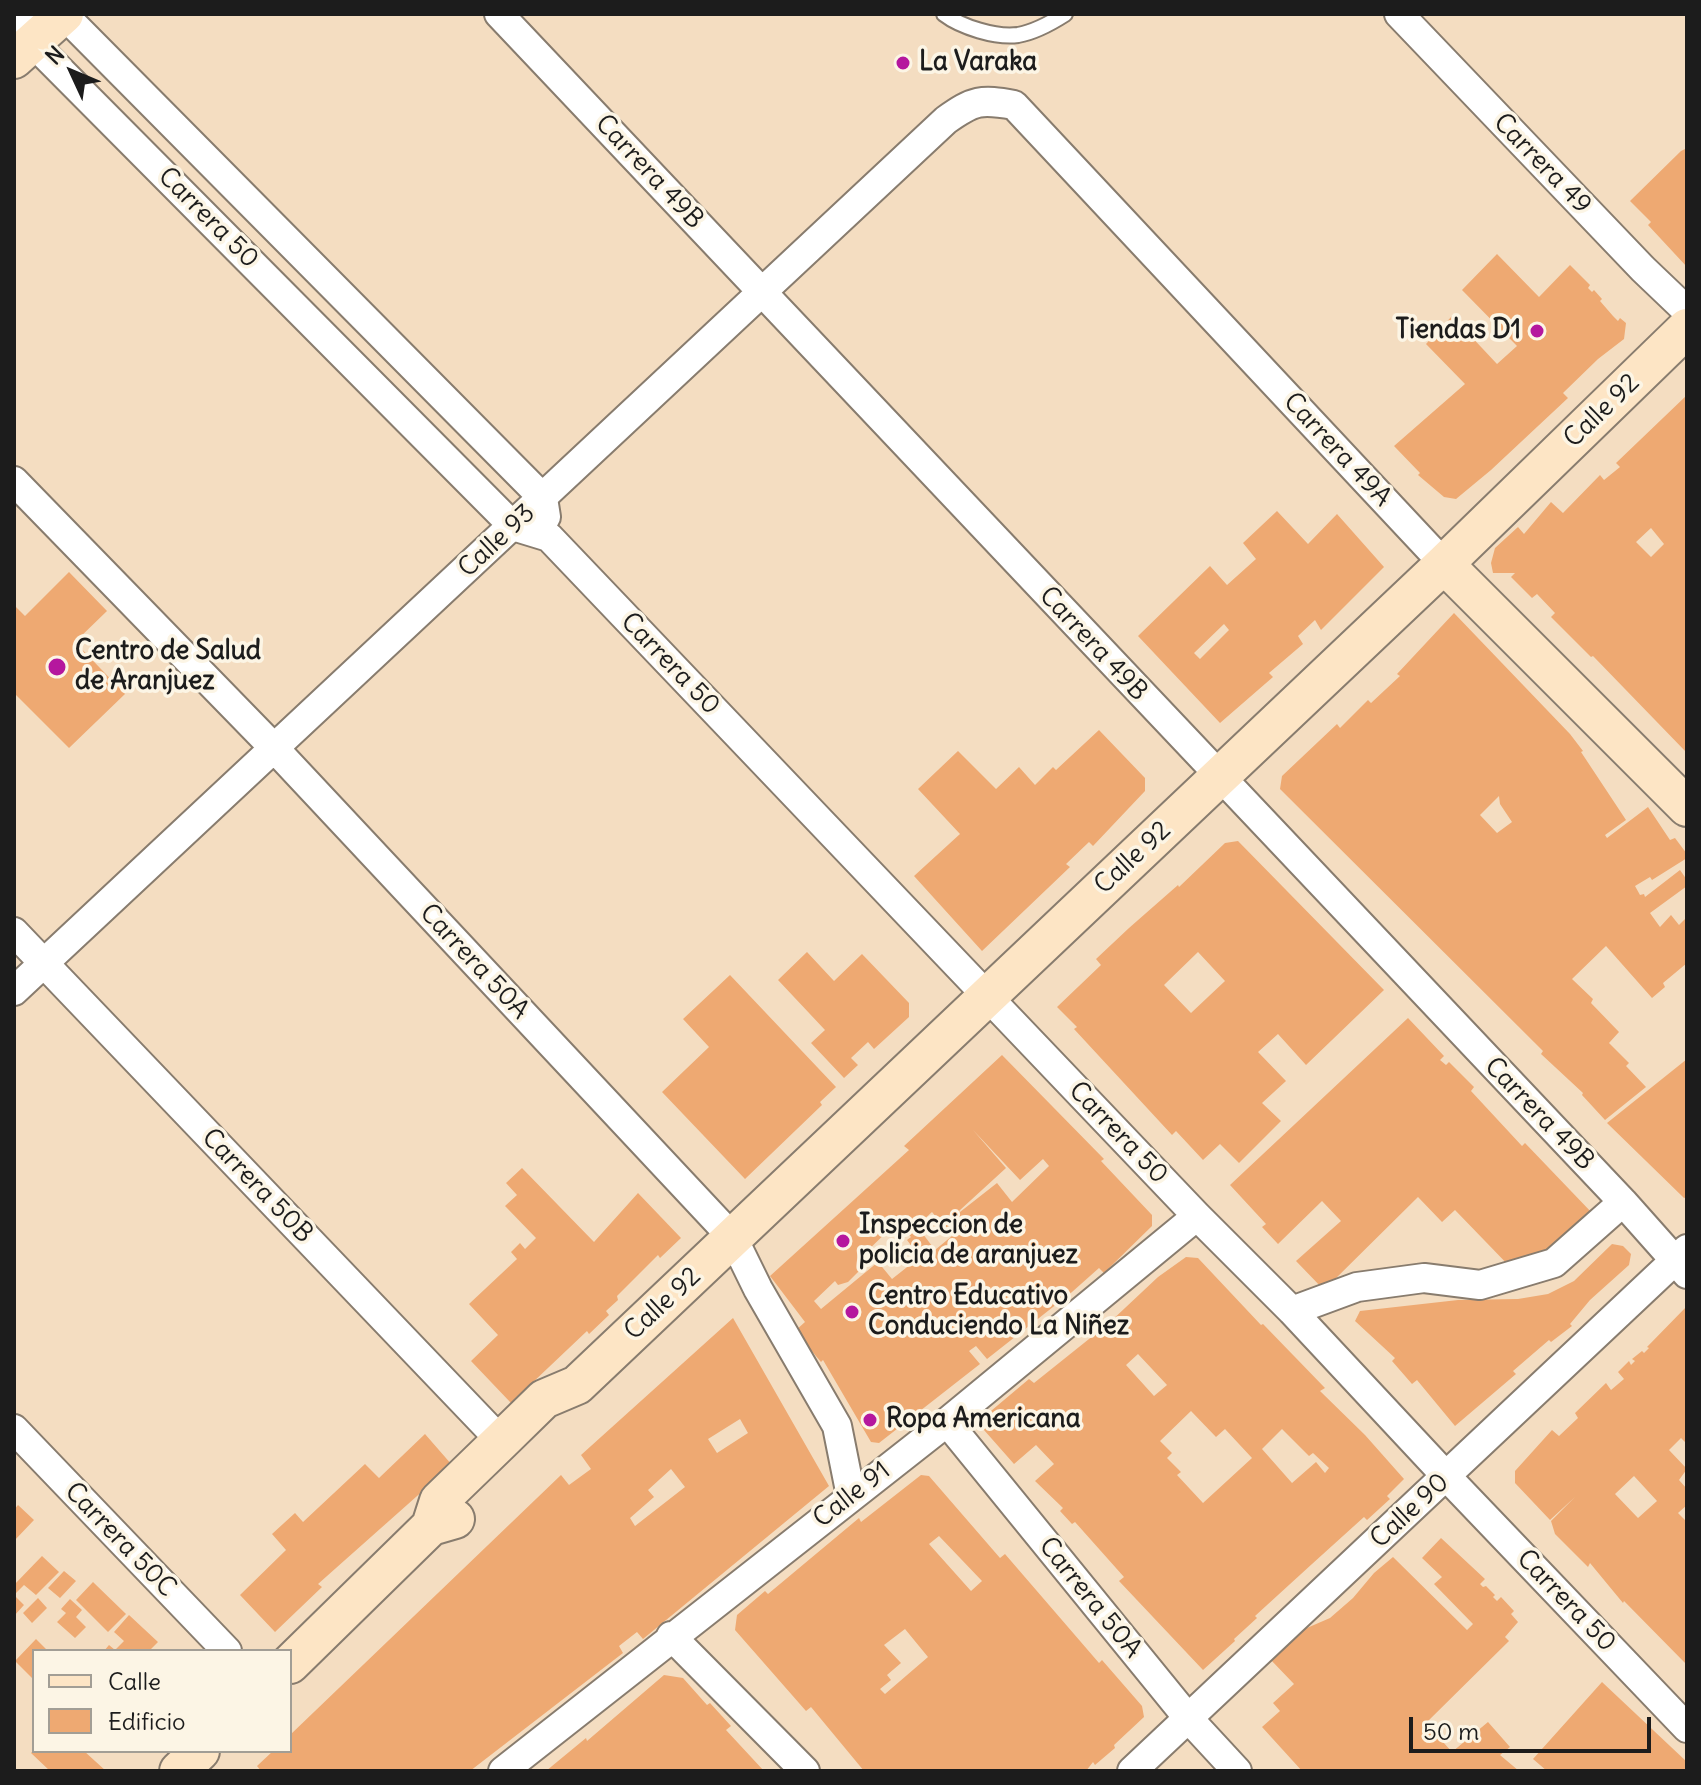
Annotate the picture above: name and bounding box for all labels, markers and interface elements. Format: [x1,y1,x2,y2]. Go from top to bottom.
north arrow [32,32,112,112]
text: N [39,40,70,71]
place label: La Varaka [919,47,1037,79]
marker: La Varaka [894,54,912,72]
street label: Carrera 49 [1486,107,1598,221]
street label: Carrera 49B [588,108,710,236]
street label: Carrera 50 [151,161,265,275]
place label: Tiendas D1 [1396,315,1521,347]
marker: Tiendas D1 [1528,322,1546,340]
street label: Calle 92 [1558,368,1646,454]
street label: Carrera 49A [1276,387,1398,513]
street label: Calle 93 [452,498,542,584]
street label: Carrera 49B [1032,580,1154,708]
street label: Carrera 50 [614,607,726,721]
place label: Centro de Salud de Aranjuez [75,636,261,698]
marker: Centro de Salud de Aranjuez [46,656,68,678]
street label: Calle 92 [1088,815,1178,901]
street label: Carrera 50A [413,898,535,1026]
street label: Carrera 49B [1478,1051,1600,1177]
street label: Carrera 50 [1062,1076,1174,1190]
street label: Carrera 50B [195,1122,319,1250]
place label: Inspeccion de policia de aranjuez [859,1210,1078,1272]
marker: Inspeccion de policia de aranjuez [834,1232,852,1250]
street label: Calle 92 [618,1261,708,1347]
place label: Centro Educativo Conduciendo La Niñez [868,1281,1129,1342]
marker: Centro Educativo Conduciendo La Niñez [843,1303,861,1321]
place label: Ropa Americana [886,1404,1081,1436]
marker: Ropa Americana [861,1411,879,1429]
street label: Calle 91 [807,1455,897,1535]
street label: Calle 90 [1364,1467,1456,1555]
street label: Carrera 50C [58,1476,182,1604]
street label: Carrera 50A [1032,1531,1148,1665]
street label: Carrera 50 [1510,1544,1622,1658]
legend [32,1649,292,1753]
text: Calle [108,1666,161,1696]
scale bar [1413,1701,1655,1751]
text: Edificio [108,1706,186,1736]
text: 50 m [1423,1716,1479,1746]

